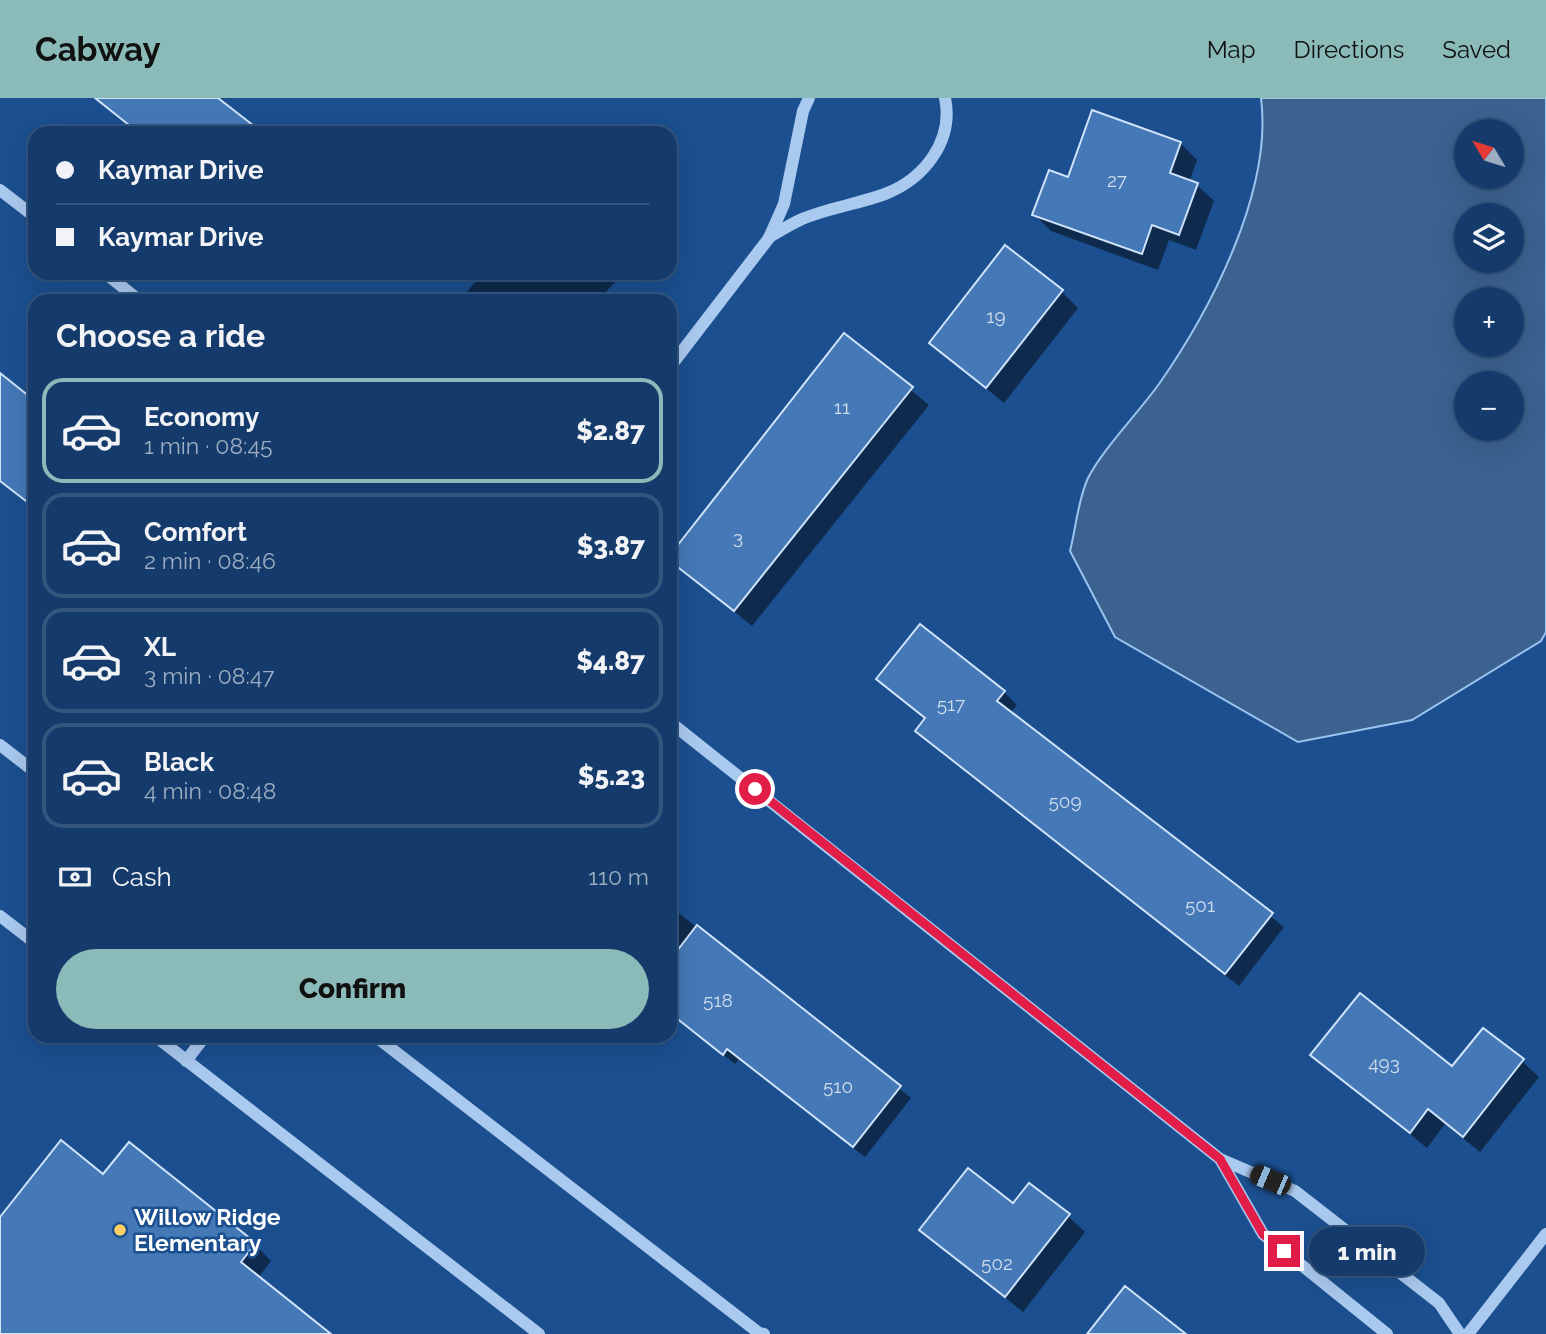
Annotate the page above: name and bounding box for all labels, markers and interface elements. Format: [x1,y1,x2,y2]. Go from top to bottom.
text: Cabway [35,30,161,69]
text: Map [1207,35,1256,64]
text: Directions [1294,35,1404,64]
text: Saved [1442,35,1511,64]
north arrow [1454,119,1524,189]
map controls [1454,119,1524,441]
text: Kaymar Drive [98,155,264,185]
house number: 27 [1107,169,1127,191]
button: layers [1454,203,1524,273]
text: Kaymar Drive [98,222,264,252]
button: + [1454,287,1524,357]
house number: 19 [986,305,1006,327]
text: Choose a ride [56,317,265,354]
button: − [1454,371,1524,441]
house number: 11 [834,396,850,418]
icon: car [60,399,123,462]
text: Economy [144,402,259,432]
text: $2.87 [576,416,645,446]
text: 1 min · 08:45 [144,432,272,459]
icon: car [60,514,123,577]
text: Comfort [144,517,247,547]
house number: 3 [733,526,743,548]
text: $3.87 [577,531,645,561]
text: 2 min · 08:46 [144,547,276,574]
icon: car [60,629,123,692]
text: XL [144,632,176,662]
text: $4.87 [576,646,645,676]
text: 3 min · 08:47 [144,662,275,689]
house number: 517 [937,693,965,715]
icon: car [60,744,123,807]
text: Black [144,747,214,777]
text: $5.23 [578,761,645,791]
route start [739,773,771,805]
text: 4 min · 08:48 [144,777,276,804]
house number: 509 [1048,790,1082,812]
icon: cash [56,858,94,896]
text: Cash [112,862,172,892]
text: 110 m [588,863,649,890]
house number: 501 [1185,894,1215,916]
button: Confirm [56,949,649,1029]
house number: 518 [703,989,733,1011]
house number: 493 [1368,1052,1400,1074]
house number: 510 [823,1075,853,1097]
car [1247,1162,1294,1198]
place label: Willow Ridge Elementary [134,1203,281,1256]
marker: Willow Ridge Elementary [112,1222,128,1238]
callout: 1 min [1308,1226,1424,1276]
route end [1268,1235,1300,1267]
text: 1 min [1337,1238,1397,1265]
house number: 502 [981,1252,1013,1274]

